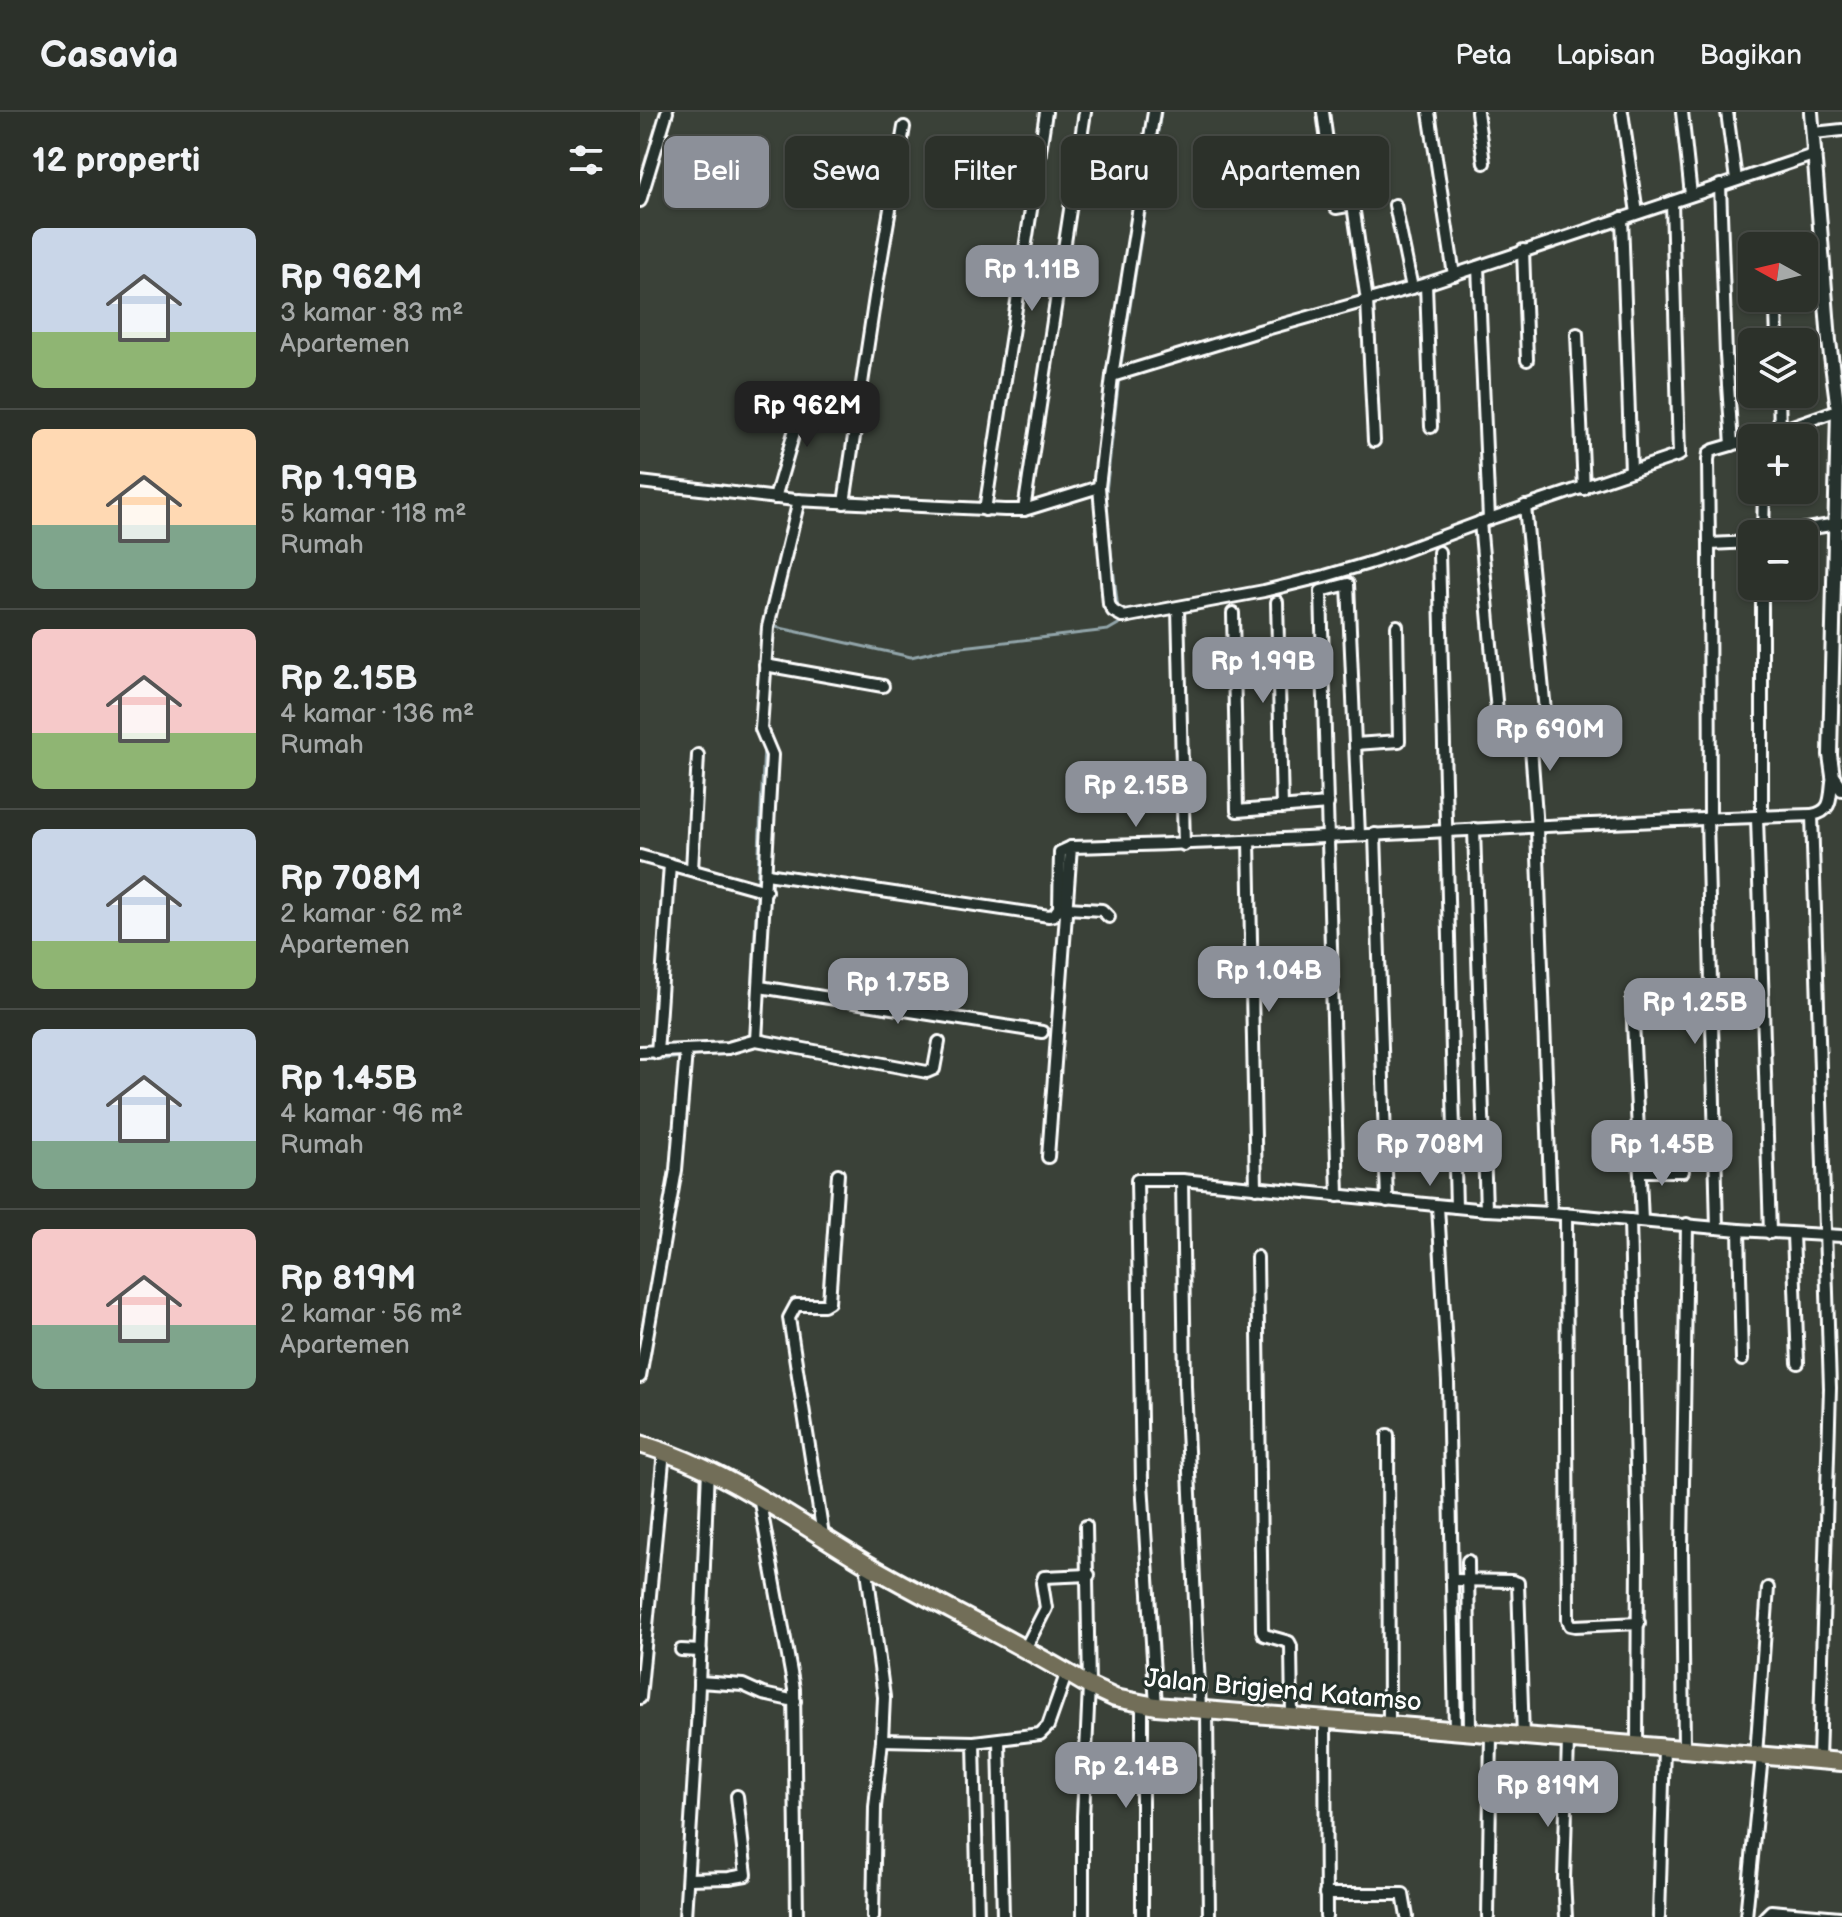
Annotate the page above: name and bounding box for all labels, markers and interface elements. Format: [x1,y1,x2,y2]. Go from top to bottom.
text: Casavia [40,33,178,78]
text: Peta [1455,39,1512,72]
text: Lapisan [1556,39,1655,72]
text: Bagikan [1699,39,1802,72]
chip: Beli [664,136,769,208]
chip: Sewa [785,136,909,208]
chip: Filter [925,136,1045,208]
chip: Baru [1061,136,1177,208]
chip: Apartemen [1193,136,1389,208]
icon: filters [564,138,608,182]
text: 12 properti [32,140,200,181]
north arrow [1738,232,1818,312]
map controls [1738,232,1818,600]
pin: Rp 1.11B [949,245,1115,313]
text: Rp 1.11B [984,255,1080,286]
text: Rp 962M [280,257,422,298]
icon: home [96,260,192,356]
text: 3 kamar · 83 m² [280,298,463,329]
button: layers [1738,328,1818,408]
text: Apartemen [280,329,410,360]
pin: Rp 962M [733,381,881,449]
text: Rp 962M [753,391,861,422]
button: + [1738,424,1818,504]
text: Rp 1.99B [280,458,418,499]
icon: home [96,461,192,557]
text: 5 kamar · 118 m² [280,499,467,530]
button: − [1738,520,1818,600]
text: Rumah [280,530,364,561]
pin: Rp 1.99B [1180,637,1346,705]
text: Rp 1.99B [1210,647,1316,678]
text: Rp 2.15B [280,658,418,699]
icon: home [96,661,192,757]
text: 4 kamar · 136 m² [280,699,474,730]
pin: Rp 690M [1476,705,1624,773]
text: Rp 690M [1495,715,1605,746]
text: Rumah [280,730,364,761]
pin: Rp 2.15B [1053,761,1219,829]
text: Rp 2.15B [1083,771,1189,802]
text: Rp 708M [280,858,422,899]
icon: home [96,861,192,957]
text: 2 kamar · 62 m² [280,899,463,930]
text: Apartemen [280,930,410,961]
pin: Rp 1.04B [1186,946,1352,1014]
text: Rp 1.04B [1216,956,1322,987]
pin: Rp 1.75B [815,958,981,1026]
text: Rp 1.75B [846,968,950,999]
pin: Rp 1.25B [1612,978,1778,1046]
text: Rp 1.25B [1642,988,1748,1019]
text: Rp 1.45B [280,1058,417,1099]
icon: home [96,1061,192,1157]
text: 4 kamar · 96 m² [280,1099,463,1130]
pin: Rp 708M [1356,1120,1504,1188]
pin: Rp 1.45B [1579,1120,1745,1188]
text: Rumah [280,1130,364,1161]
text: Rp 708M [1376,1130,1484,1161]
text: Rp 1.45B [1609,1130,1715,1161]
text: Rp 819M [280,1258,416,1299]
icon: home [96,1261,192,1357]
text: 2 kamar · 56 m² [280,1299,462,1330]
text: Apartemen [280,1330,410,1361]
street label: Jalan Brigjend Katamso [1143,1663,1423,1719]
pin: Rp 2.14B [1043,1742,1209,1810]
text: Rp 2.14B [1073,1752,1179,1783]
pin: Rp 819M [1474,1761,1622,1829]
text: Rp 819M [1496,1771,1600,1802]

